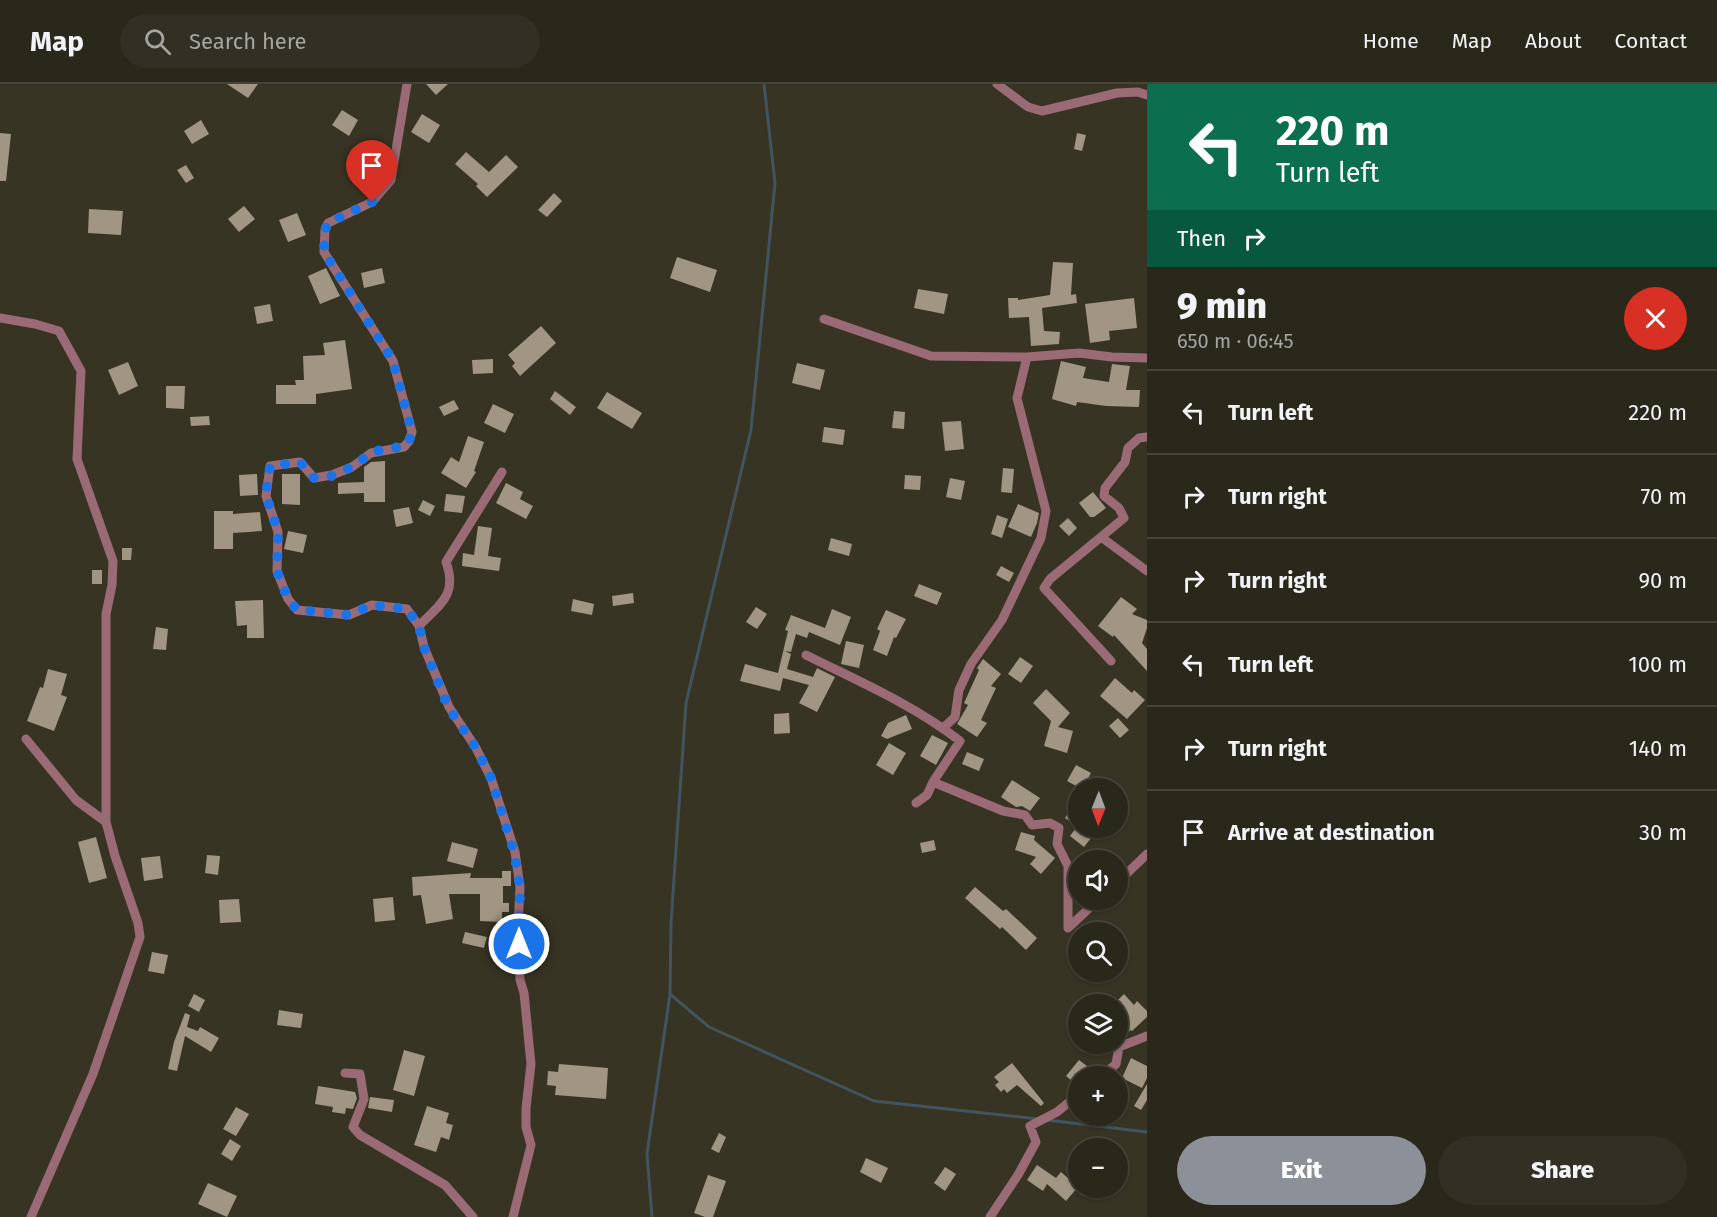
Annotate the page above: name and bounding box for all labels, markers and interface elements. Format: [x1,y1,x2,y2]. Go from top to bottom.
search box [120,14,540,68]
text: Map [30,25,84,58]
icon: search [141,25,174,58]
text: Search here [189,28,307,55]
text: Home [1363,28,1419,54]
text: Map [1452,28,1492,54]
text: About [1525,28,1582,54]
text: Contact [1615,28,1687,54]
text: 220 m [1276,106,1389,156]
icon: left [1177,108,1255,186]
pin [346,140,397,202]
icon: arrive [355,149,388,182]
text: Turn left [1276,157,1379,189]
icon: right [1238,222,1271,255]
text: Then [1177,225,1226,252]
text: 9 min [1177,284,1267,328]
button: close [1624,287,1687,350]
text: 650 m · 06:45 [1177,329,1294,353]
icon: left [1177,396,1210,429]
text: Turn left [1228,399,1313,426]
text: 220 m [1628,399,1687,426]
icon: right [1177,480,1210,513]
text: Turn right [1228,483,1327,510]
text: 70 m [1641,483,1687,510]
icon: right [1177,564,1210,597]
text: Turn right [1228,567,1327,594]
text: 90 m [1638,567,1687,594]
icon: left [1177,648,1210,681]
text: Turn left [1228,651,1313,678]
text: 100 m [1628,651,1687,678]
icon: right [1177,732,1210,765]
text: Turn right [1228,735,1327,762]
text: 140 m [1629,735,1687,762]
north arrow [1068,778,1128,838]
map controls [1068,778,1128,1198]
icon: arrive [1177,816,1210,849]
text: Arrive at destination [1228,819,1435,846]
text: 30 m [1639,819,1687,846]
button: sound [1068,850,1128,910]
position arrow [487,912,551,976]
button: search [1068,922,1128,982]
button: layers [1068,994,1128,1054]
button: + [1068,1066,1128,1126]
button: Exit [1177,1136,1426,1205]
button: Share [1438,1136,1687,1205]
button: − [1068,1138,1128,1198]

